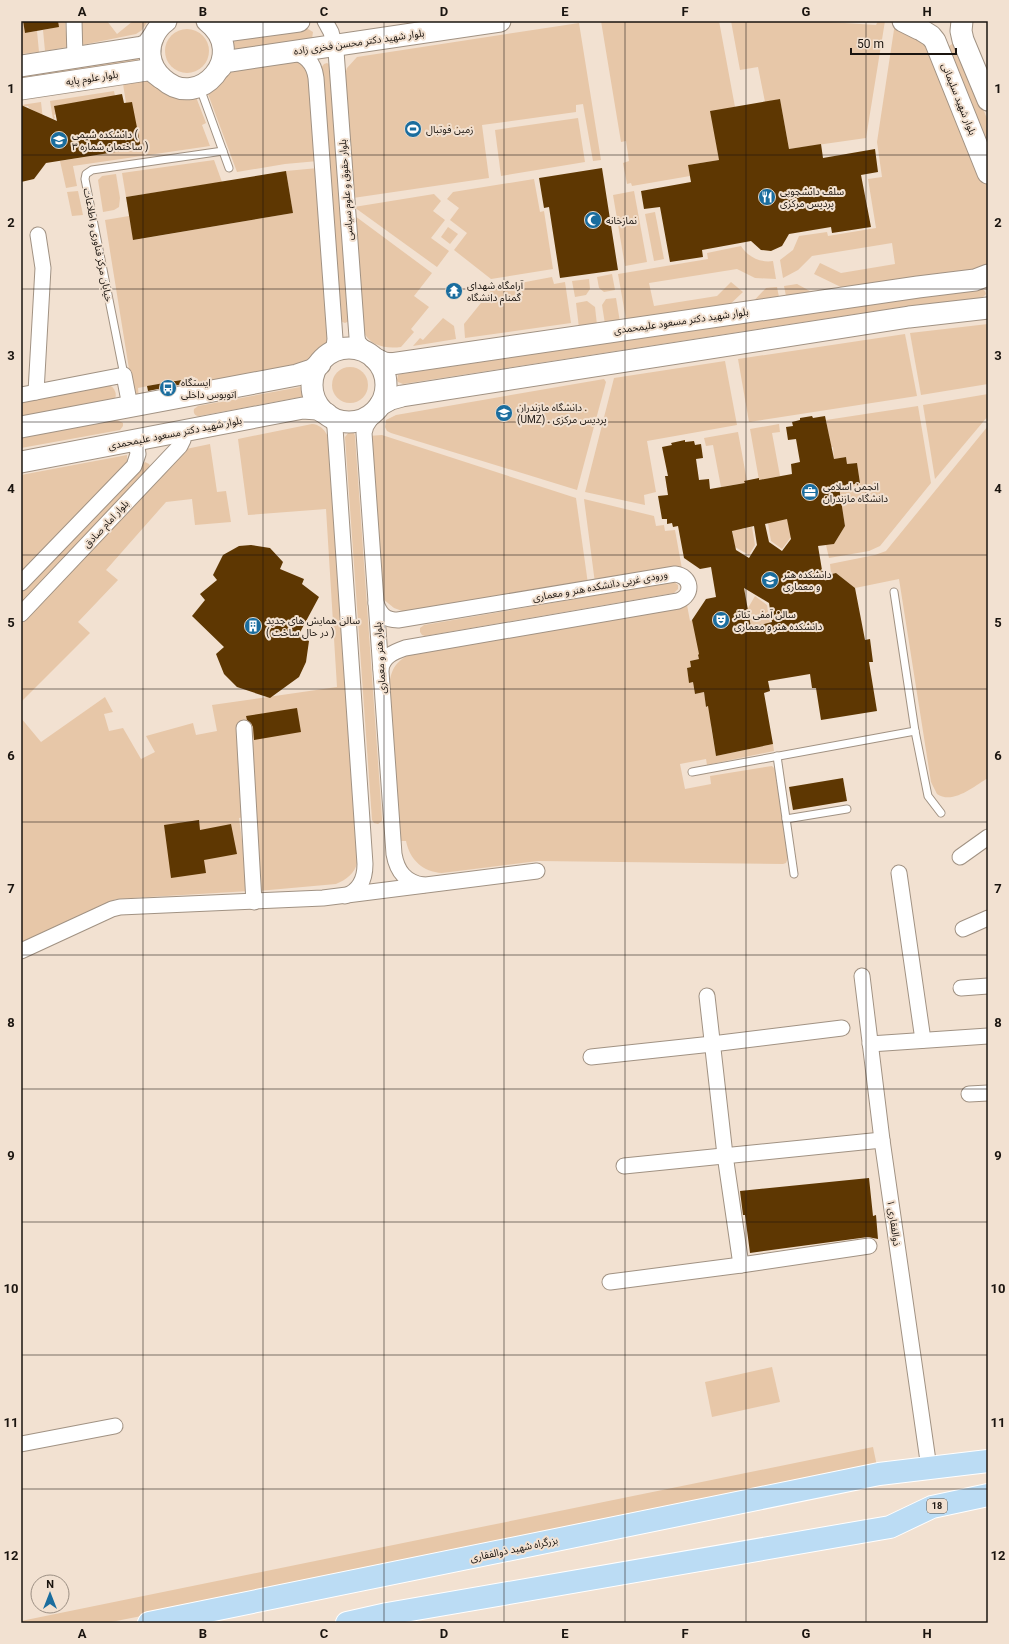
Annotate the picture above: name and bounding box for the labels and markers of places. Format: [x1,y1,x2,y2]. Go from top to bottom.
sports icon: زمین فوتبال [403,119,423,139]
place label: زمین فوتبال [426,124,474,136]
place label: دانشکده شیمی ( ساختمان شماره ۳ ) [72,129,148,153]
school or university icon: دانشکده شیمی ( ساختمان شماره ۳ ) [49,130,69,150]
place label: سلف دانشجویی پردیس مرکزی [780,186,844,210]
restaurant icon: سلف دانشجویی پردیس مرکزی [757,187,777,207]
mosque icon: نمازخانه [583,210,603,230]
place label: نمازخانه [606,215,637,227]
place label: آرامگاه شهدای گمنام دانشگاه [467,280,524,306]
temple icon: آرامگاه شهدای گمنام دانشگاه [444,281,464,301]
place label: ایستگاه اتوبوس داخلی [181,377,236,401]
bus stop icon: ایستگاه اتوبوس داخلی [158,378,178,398]
place label: دانشگاه مازندران . (UMZ) . پردیس مرکزی [517,402,607,426]
school or university icon: دانشگاه مازندران . (UMZ) . پردیس مرکزی [494,403,514,423]
place label: انجمن اسلامی دانشگاه مازندران [823,481,888,505]
office icon: انجمن اسلامی دانشگاه مازندران [800,482,820,502]
place label: دانشکده هنر و معماری [782,569,832,593]
school or university icon: دانشکده هنر و معماری [760,570,780,590]
place label: سالن آمفی تئاتر دانشکده هنر و معماری [733,609,822,633]
theatre icon: سالن آمفی تئاتر دانشکده هنر و معماری [711,610,731,630]
place label: سالن همایش های جدید ( در حال ساخت ) [266,615,360,639]
building icon: سالن همایش های جدید ( در حال ساخت ) [243,616,263,636]

